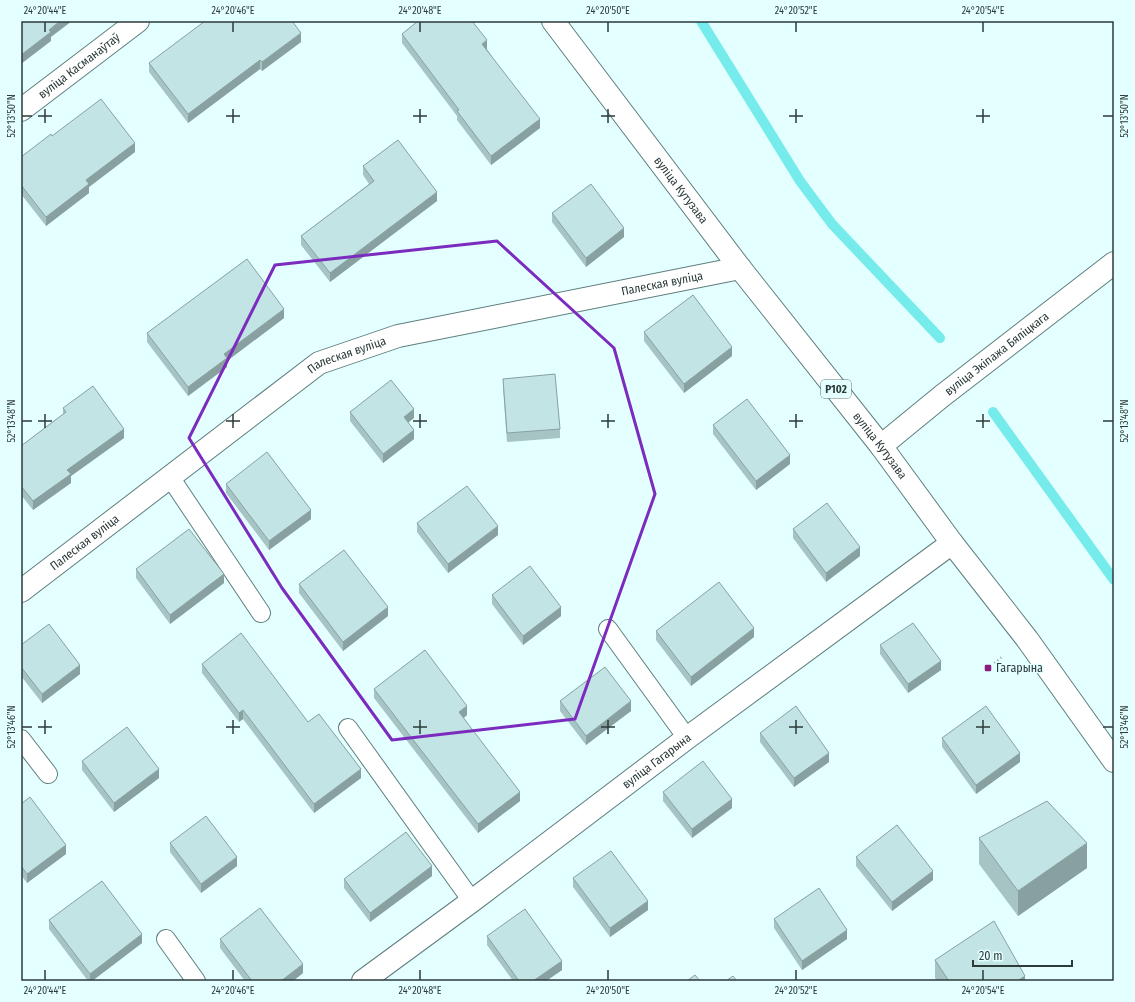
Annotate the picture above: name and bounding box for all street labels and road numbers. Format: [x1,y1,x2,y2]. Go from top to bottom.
street label: вуліца Касманаўтаў [35,30,123,101]
street label: вуліца Кутузава [651,154,711,226]
street label: Палеская вуліца [620,268,704,298]
street label: вуліца Экіпажа Бяліцкага [942,309,1052,398]
street label: Палеская вуліца [305,334,388,376]
road number: Р102 [821,380,851,398]
street label: вуліца Кутузава [850,410,910,482]
street label: Палеская вуліца [47,512,122,573]
street label: вуліца Гагарына [620,730,694,791]

